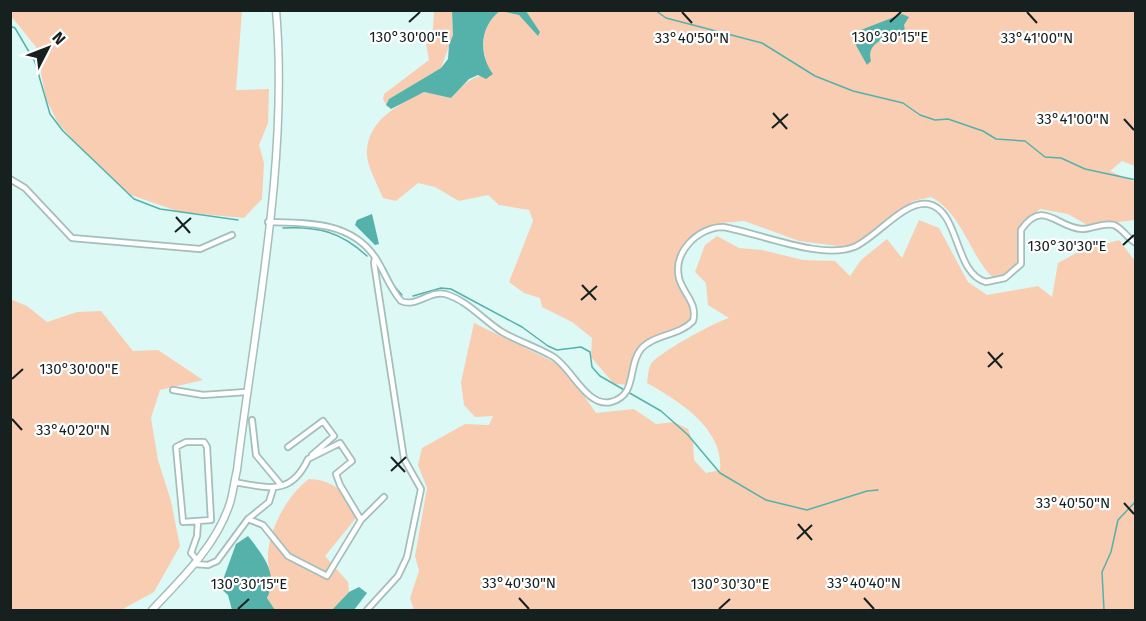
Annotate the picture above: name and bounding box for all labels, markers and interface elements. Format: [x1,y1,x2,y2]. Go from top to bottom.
north arrow [18,18,78,78]
text: N [48,28,69,49]
text: 130°30'00"E [369,28,449,46]
text: 130°30'15"E [852,28,928,46]
text: 33°40'50"N [655,29,729,47]
text: 33°41'00"N [1001,29,1073,47]
text: 33°41'00"N [1037,110,1109,128]
text: 130°30'30"E [1028,237,1106,255]
text: 130°30'00"E [39,360,119,378]
text: 33°40'20"N [36,421,110,439]
text: 33°40'50"N [1036,494,1110,512]
text: 33°40'30"N [482,574,556,592]
text: 33°40'40"N [827,574,901,592]
text: 130°30'15"E [211,575,287,593]
text: 130°30'30"E [691,575,769,593]

